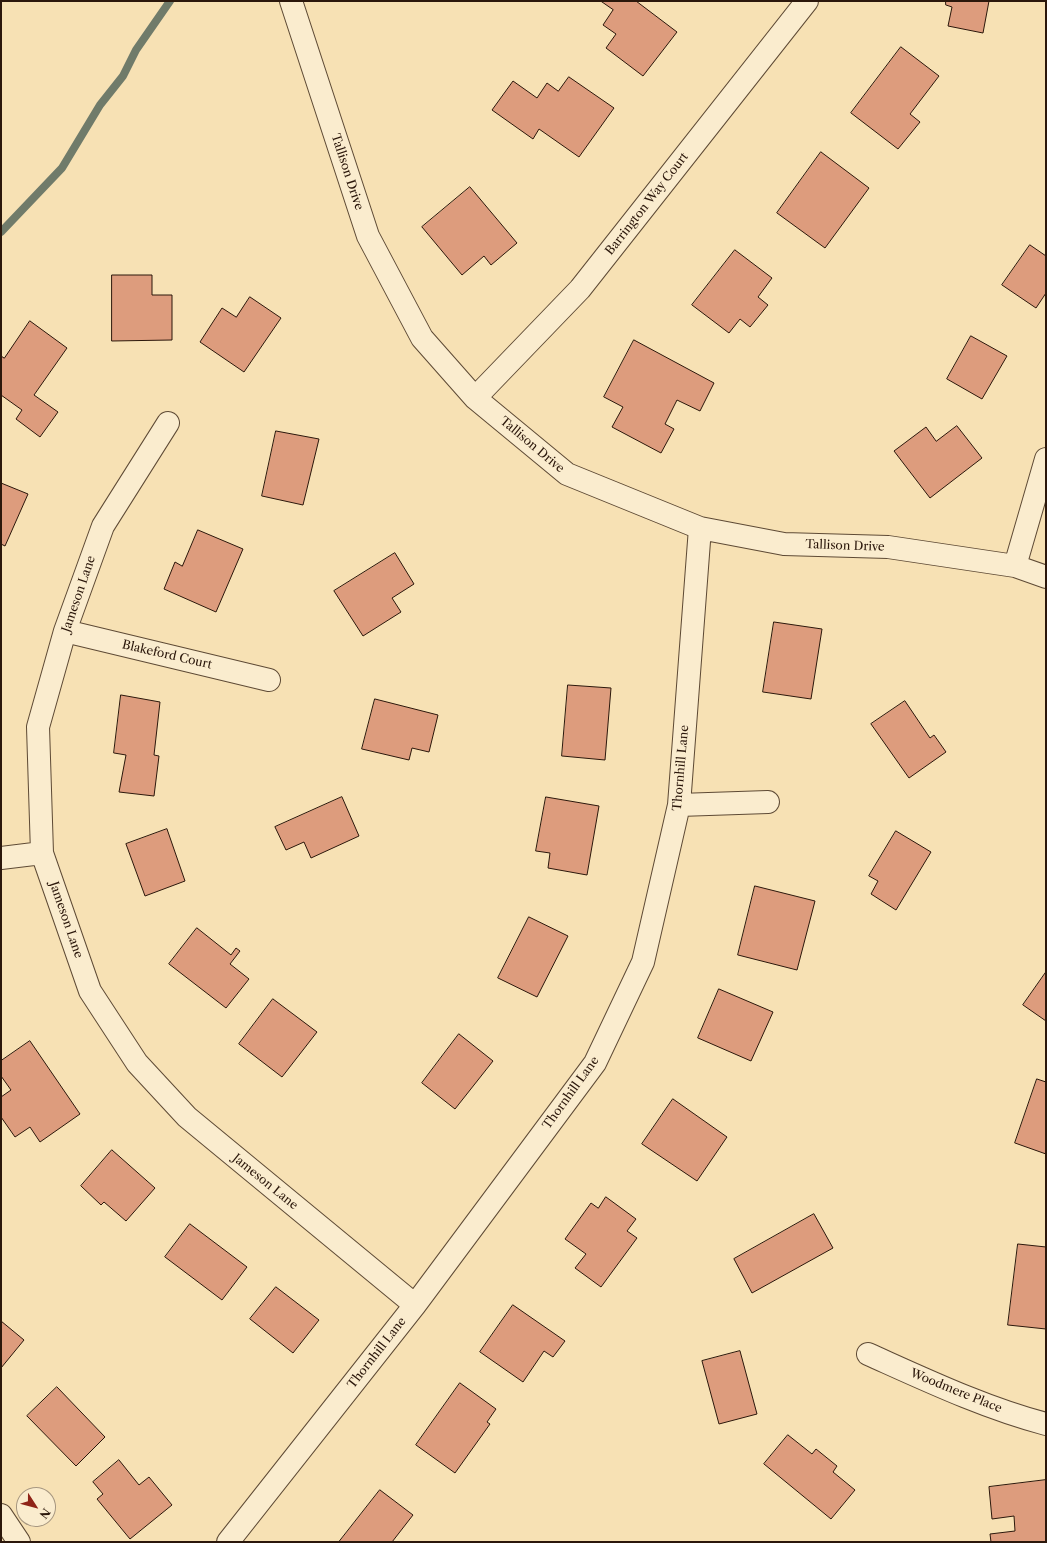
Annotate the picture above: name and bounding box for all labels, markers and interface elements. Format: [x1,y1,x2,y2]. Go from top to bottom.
street label: Tallison Drive [328,132,366,212]
street label: Barrington Way Court [603,150,691,258]
street label: Tallison Drive [497,414,567,476]
street label: Tallison Drive [805,537,885,555]
street label: Jameson Lane [59,554,99,634]
street label: Blakeford Court [121,638,213,672]
street label: Thornhill Lane [670,724,692,812]
street label: Jameson Lane [46,880,86,960]
street label: Thornhill Lane [540,1054,602,1132]
street label: Jameson Lane [229,1151,301,1213]
street label: Thornhill Lane [345,1315,409,1391]
street label: Woodmere Place [908,1366,1004,1416]
north arrow [16,1487,56,1527]
text: N [36,1505,53,1521]

